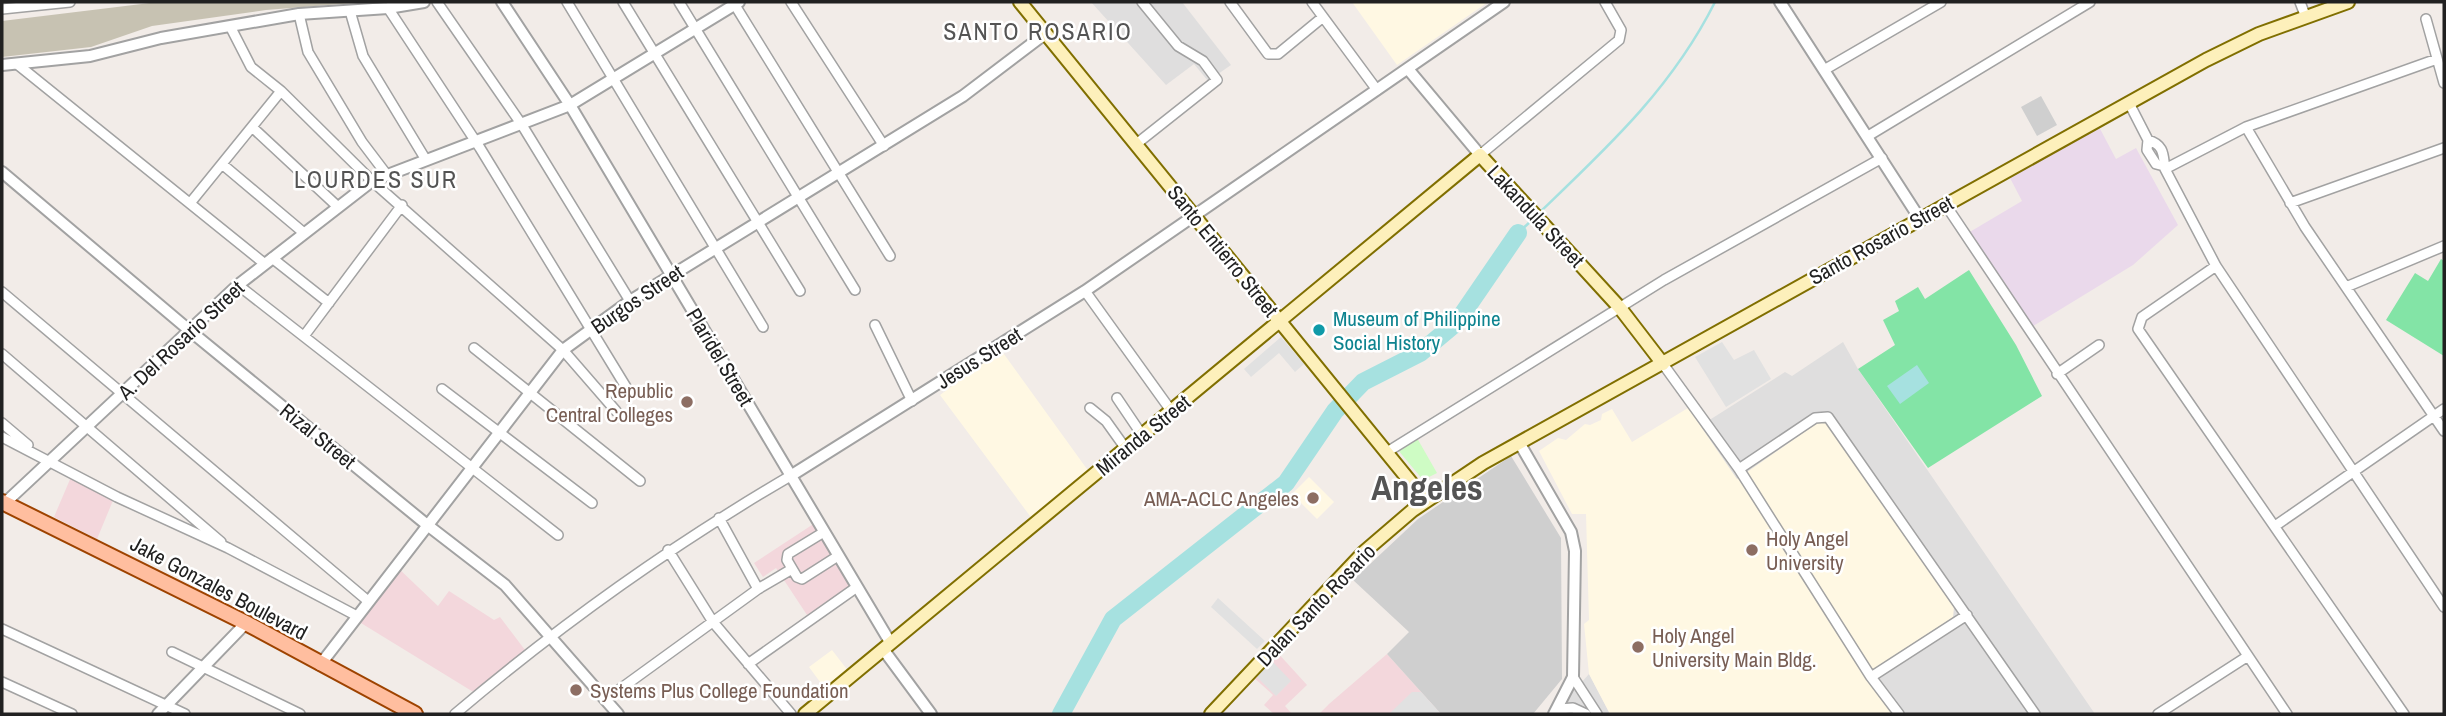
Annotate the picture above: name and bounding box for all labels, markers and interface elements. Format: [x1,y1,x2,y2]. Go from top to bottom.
district label: SANTO ROSARIO [943,15,1133,47]
street label: Lakandula Street [1481,158,1591,274]
district label: LOURDES SUR [294,163,458,195]
street label: Santo Entierro Street [1161,179,1285,323]
street label: Santo Rosario Street [1804,188,1959,292]
street label: Burgos Street [585,257,689,340]
street label: A. Del Rosario Street [111,274,251,407]
street label: Plaridel Street [679,303,761,411]
place label: Museum of Philippine Social History [1333,304,1501,357]
street label: Jesus Street [931,320,1027,396]
marker: Museum of Philippine Social History [1311,322,1327,338]
place label: Republic Central Colleges [546,376,673,429]
street label: Miranda Street [1090,388,1197,482]
marker: Republic Central Colleges [679,394,695,410]
street label: Rizal Street [274,396,362,476]
district label: Angeles [1371,464,1483,511]
place label: AMA-ACLC Angeles [1143,484,1299,513]
marker: AMA-ACLC Angeles [1305,490,1321,506]
place label: Holy Angel University [1766,524,1848,577]
street label: Jake Gonzales Boulevard [126,529,312,647]
street label: Dalan Santo Rosario [1250,537,1382,673]
marker: Holy Angel University [1744,542,1760,558]
place label: Holy Angel University Main Bldg. [1652,621,1817,674]
marker: Holy Angel University Main Bldg. [1630,639,1646,655]
place label: Systems Plus College Foundation [590,676,849,705]
marker: Systems Plus College Foundation [568,682,584,698]

